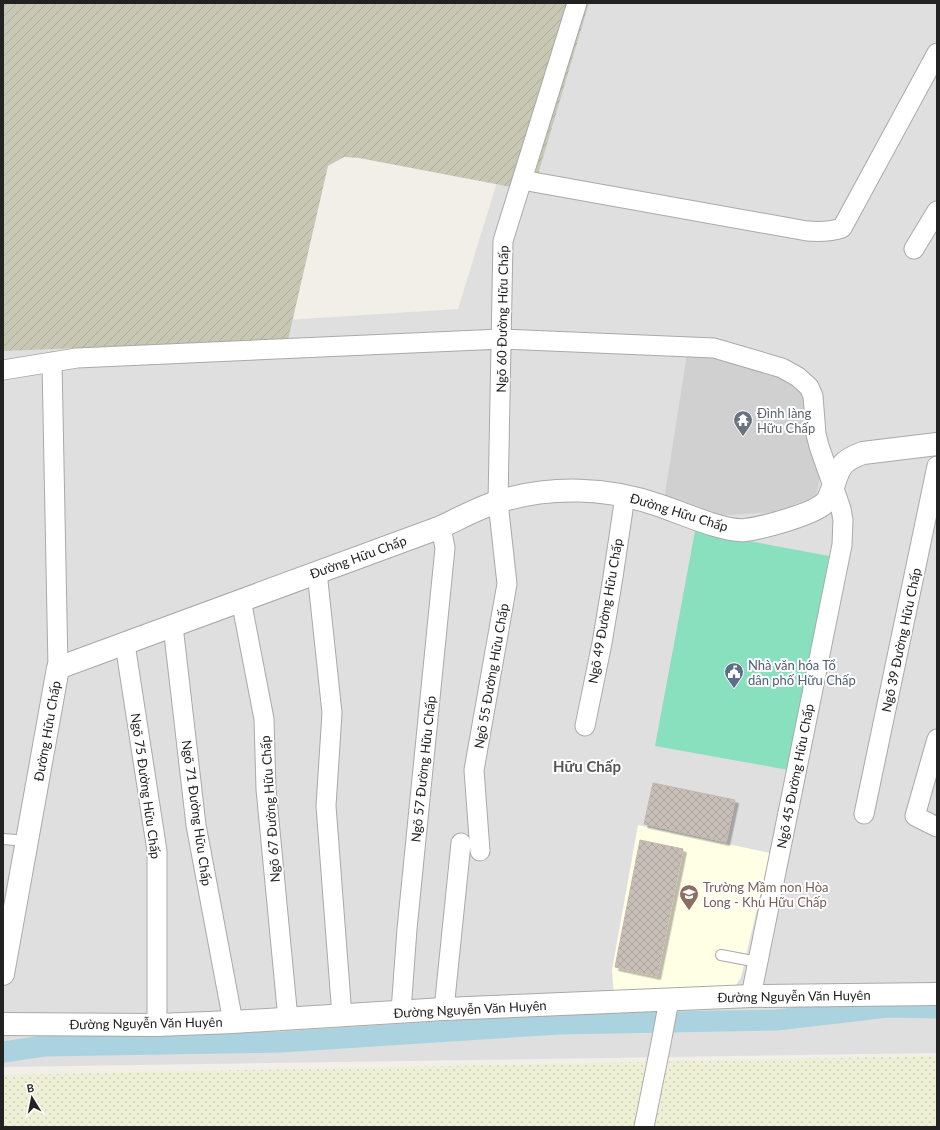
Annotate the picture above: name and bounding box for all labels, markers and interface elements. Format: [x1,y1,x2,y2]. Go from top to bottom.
street label: Ngõ 60 Đường Hữu Chấp [493,245,511,393]
place label: Đình làng Hữu Chấp [757,405,815,436]
temple icon: Đình làng Hữu Chấp [732,409,754,437]
street label: Đường Hữu Chấp [628,489,730,535]
street label: Đường Hữu Chấp [307,532,409,582]
street label: Ngõ 49 Đường Hữu Chấp [584,537,626,685]
street label: Ngõ 39 Đường Hữu Chấp [878,566,924,714]
street label: Ngõ 55 Đường Hữu Chấp [470,602,512,750]
place label: Nhà văn hóa Tổ dân phố Hữu Chấp [748,657,856,688]
public building icon: Nhà văn hóa Tổ dân phố Hữu Chấp [723,661,745,689]
street label: Đường Hữu Chấp [30,680,64,782]
street label: Ngõ 57 Đường Hữu Chấp [407,695,439,843]
street label: Ngõ 45 Đường Hữu Chấp [773,702,817,850]
street label: Ngõ 75 Đường Hữu Chấp [128,712,164,860]
street label: Ngõ 67 Đường Hữu Chấp [257,735,283,883]
street label: Ngõ 71 Đường Hữu Chấp [179,739,215,887]
district label: Hữu Chấp [553,757,621,775]
place label: Trường Mầm non Hòa Long - Khu Hữu Chấp [703,879,829,910]
school or university icon: Trường Mầm non Hòa Long - Khu Hữu Chấp [678,883,700,911]
street label: Đường Nguyễn Văn Huyên [717,987,871,1005]
street label: Đường Nguyễn Văn Huyên [393,997,547,1021]
street label: Đường Nguyễn Văn Huyên [69,1014,223,1032]
north arrow [12,1078,52,1118]
text: B [25,1081,35,1095]

